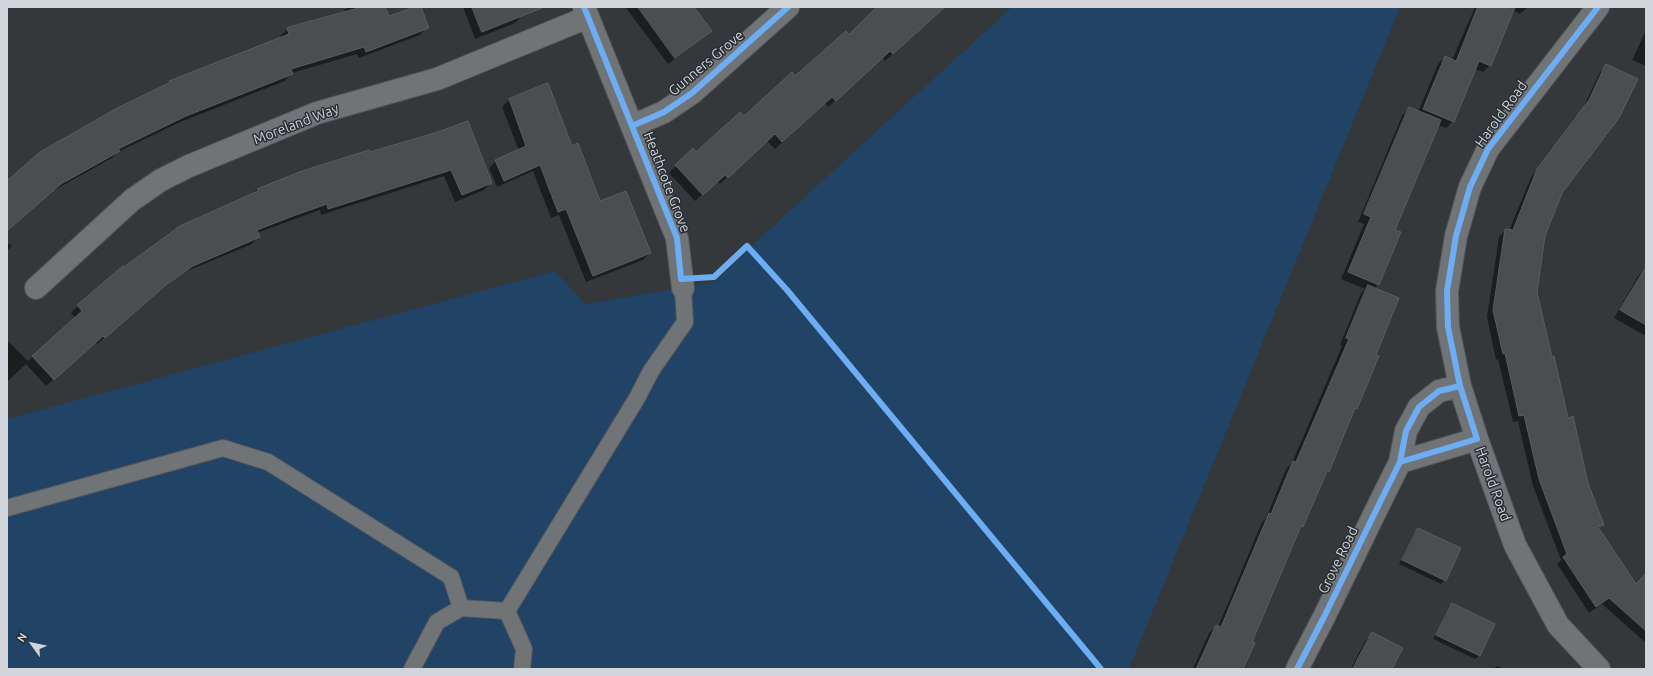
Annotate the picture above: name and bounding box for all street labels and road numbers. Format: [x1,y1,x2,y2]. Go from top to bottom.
street label: Gunners Grove [665,27,747,99]
street label: Harold Road [1471,78,1531,150]
street label: Moreland Way [251,100,341,148]
street label: Heathcote Grove [640,129,694,235]
street label: Harold Road [1472,445,1514,523]
street label: Grove Road [1315,524,1361,596]

